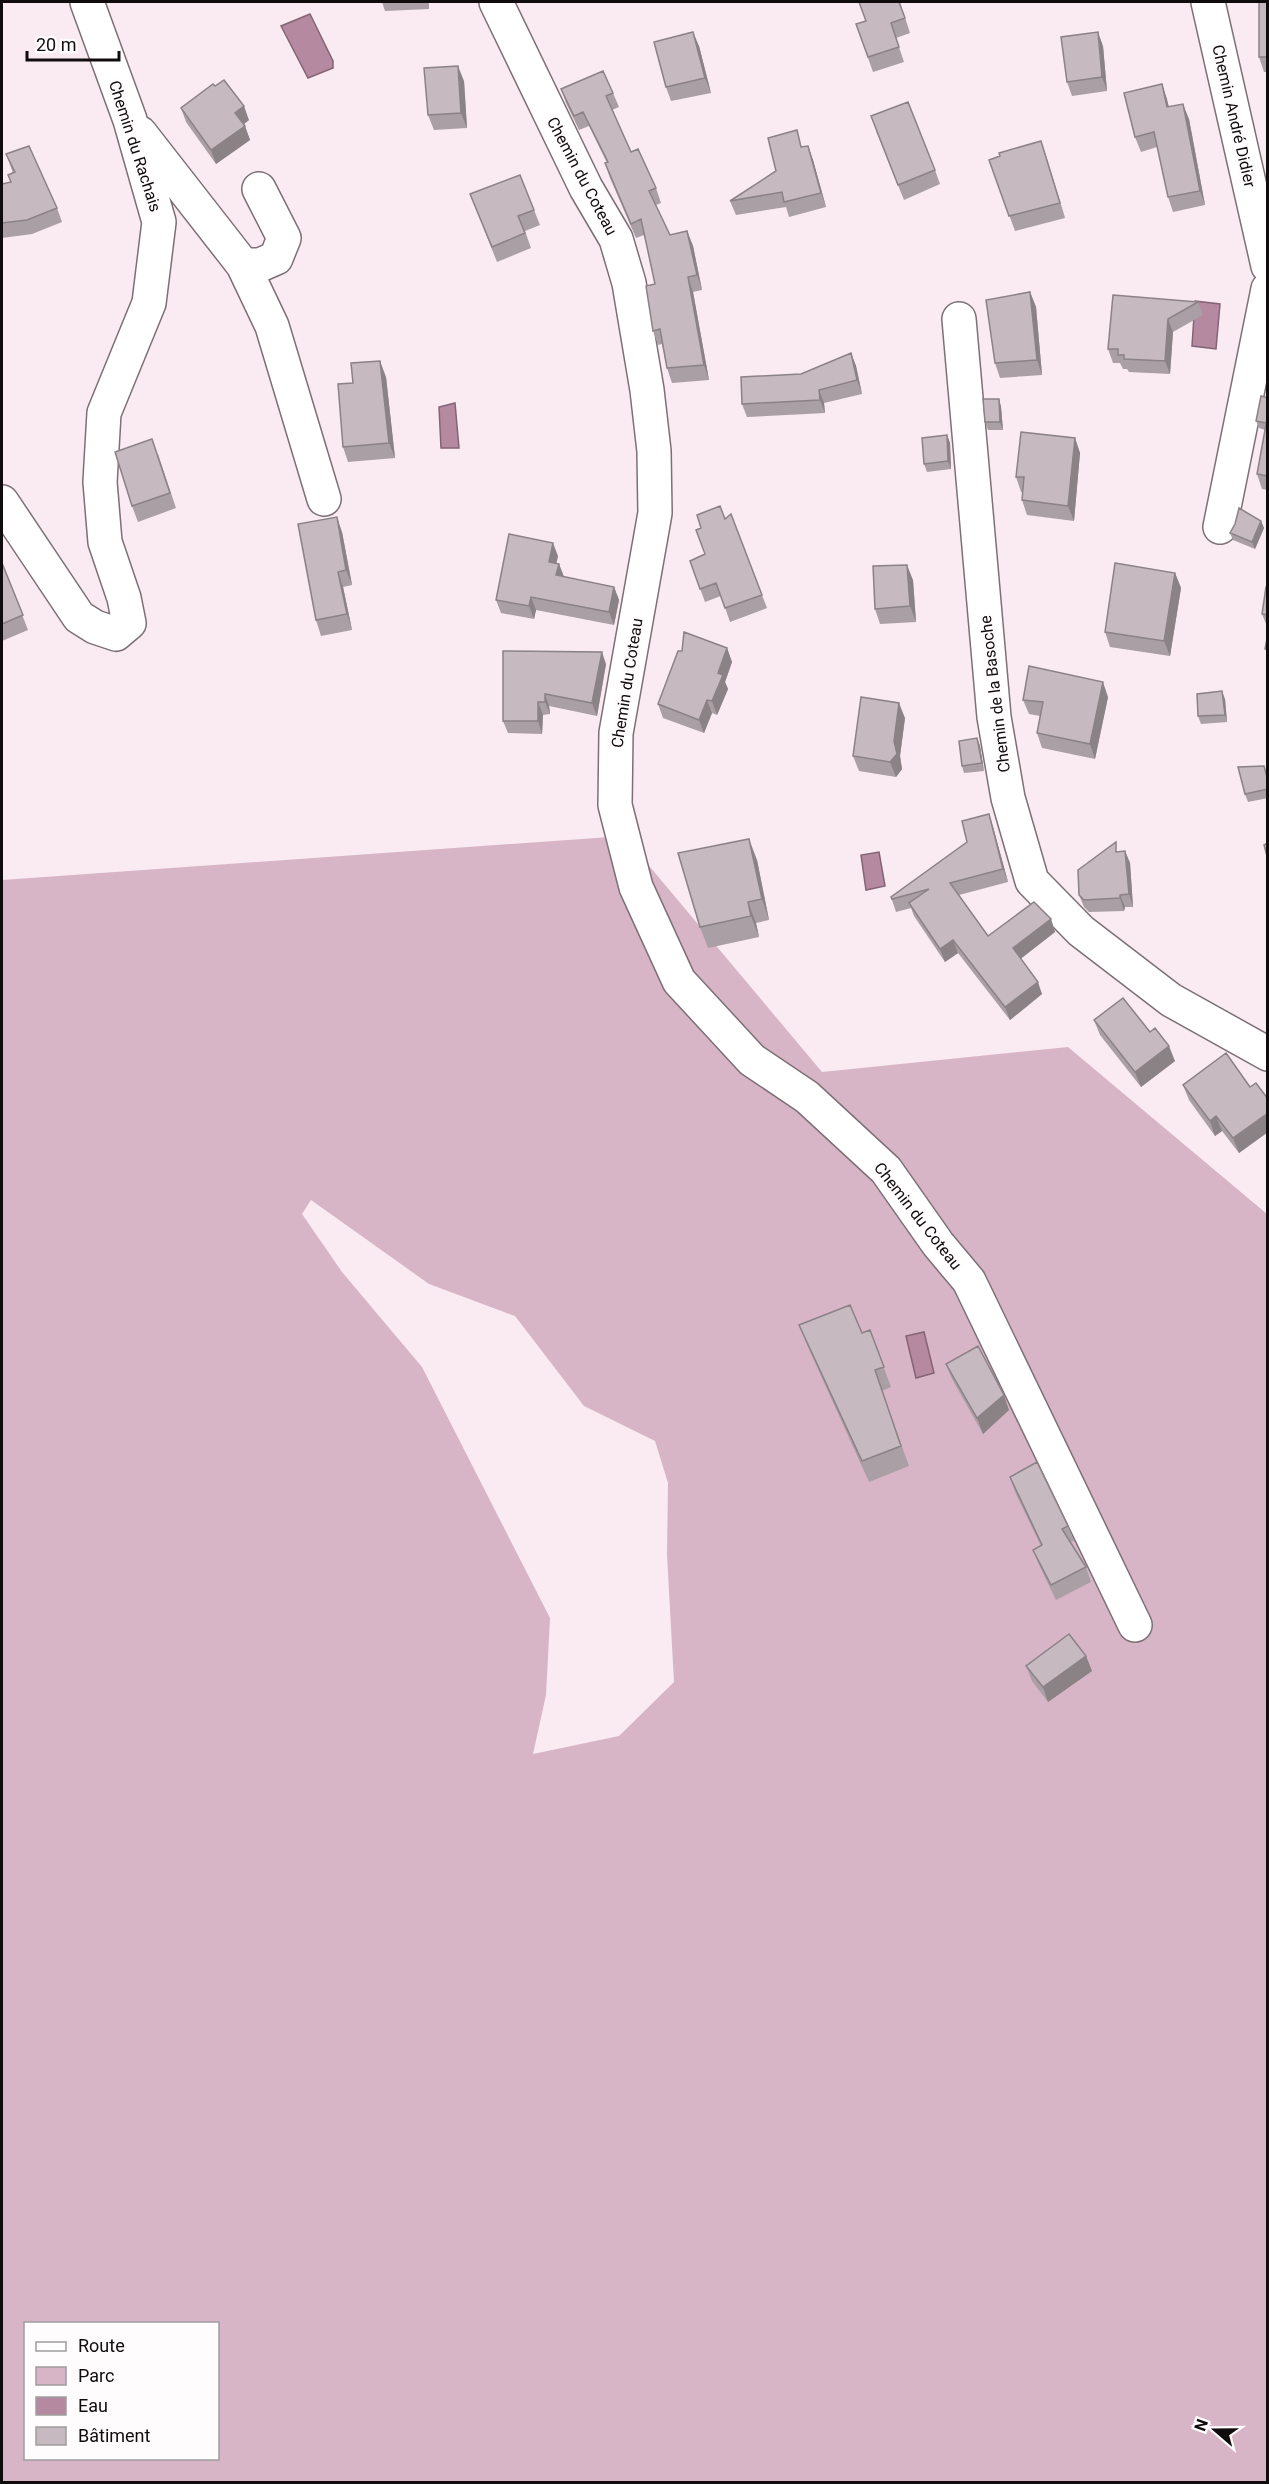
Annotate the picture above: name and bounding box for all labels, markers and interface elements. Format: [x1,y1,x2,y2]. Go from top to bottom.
scale bar [27,24,118,62]
text: 20 m [36,34,76,55]
street label: Chemin André Didier [1208,43,1260,190]
street label: Chemin du Rachais [105,78,165,214]
street label: Chemin du Coteau [543,114,621,238]
street label: Chemin de la Basoche [976,614,1014,774]
street label: Chemin du Coteau [607,617,647,749]
street label: Chemin du Coteau [870,1159,966,1273]
legend [24,2322,219,2460]
text: Route [78,2335,125,2356]
text: Parc [78,2365,114,2386]
text: Eau [78,2395,108,2416]
north arrow [1185,2400,1245,2460]
text: N [1191,2416,1212,2434]
text: Bâtiment [78,2425,151,2446]

